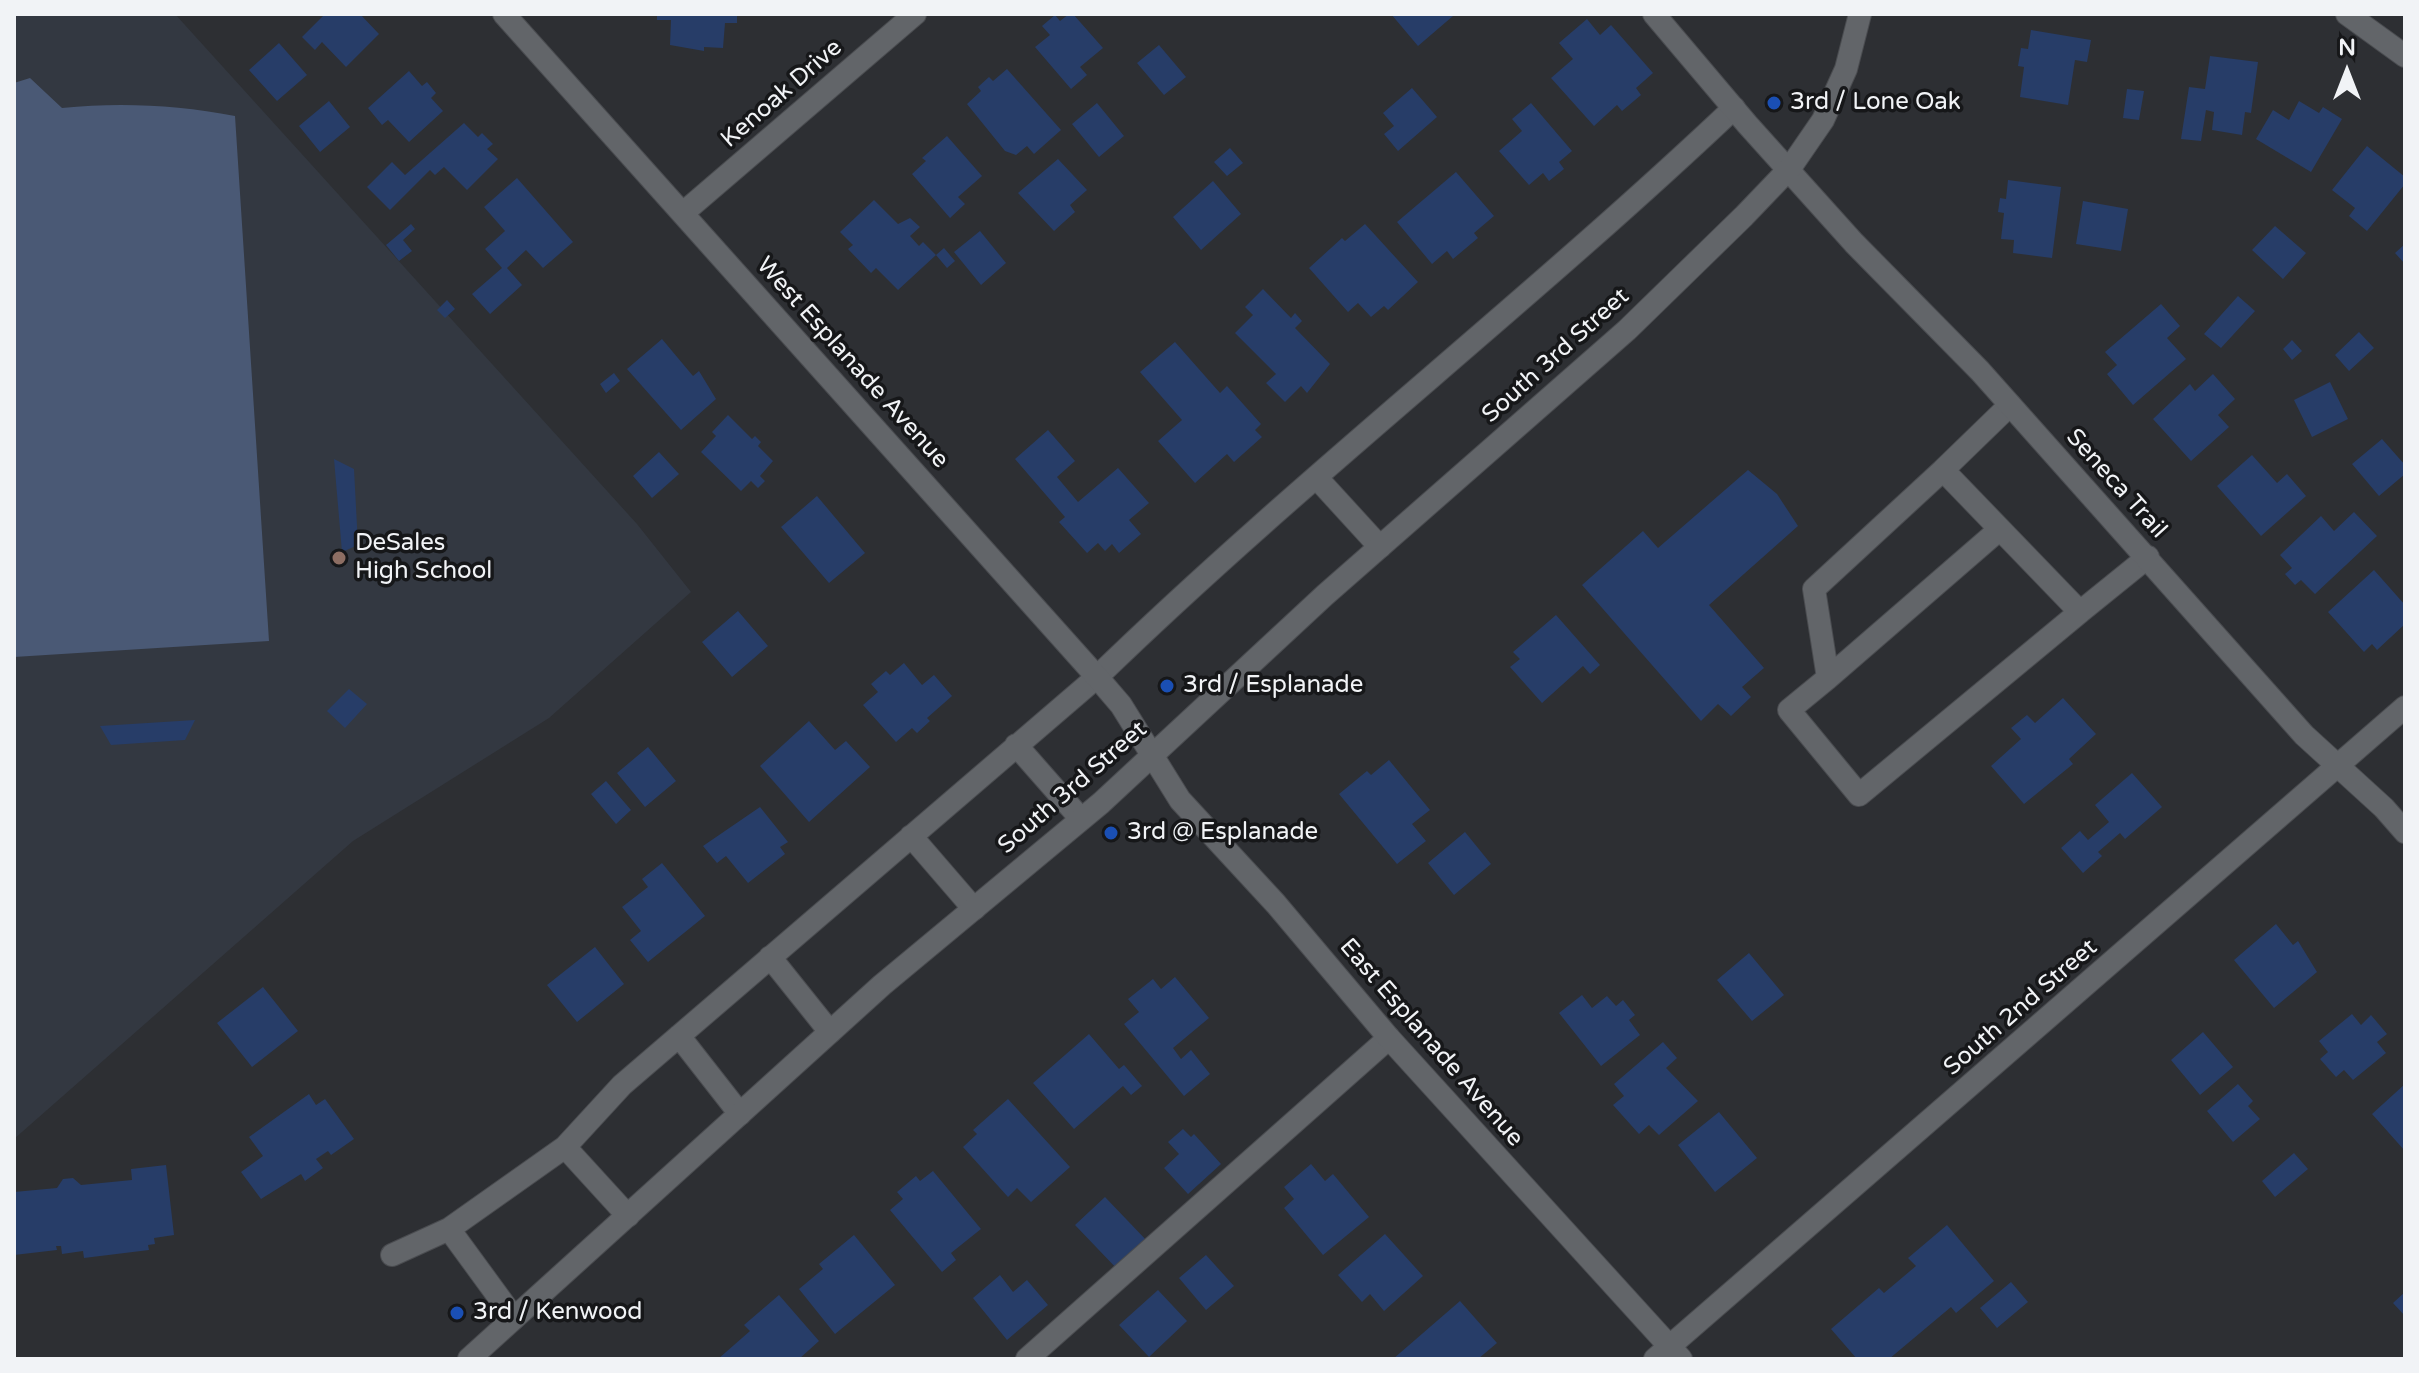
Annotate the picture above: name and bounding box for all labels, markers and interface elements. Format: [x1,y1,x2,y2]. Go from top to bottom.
north arrow [2307,32,2387,112]
street label: Kenoak Drive [716,34,848,154]
text: N [2338,35,2356,61]
place label: 3rd / Lone Oak [1790,89,1961,117]
marker: 3rd / Lone Oak [1765,94,1783,112]
street label: West Esplanade Avenue [750,252,954,474]
street label: South 3rd Street [1477,282,1635,430]
street label: Seneca Trail [2059,423,2173,545]
place label: DeSales High School [355,530,492,586]
marker: DeSales High School [330,549,348,567]
place label: 3rd / Esplanade [1183,672,1363,700]
marker: 3rd / Esplanade [1158,677,1176,695]
street label: South 3rd Street [993,715,1153,861]
place label: 3rd @ Esplanade [1127,819,1318,847]
marker: 3rd @ Esplanade [1102,824,1120,842]
street label: East Esplanade Avenue [1333,933,1529,1153]
street label: South 2nd Street [1938,934,2104,1082]
place label: 3rd / Kenwood [473,1299,642,1327]
marker: 3rd / Kenwood [448,1304,466,1322]

